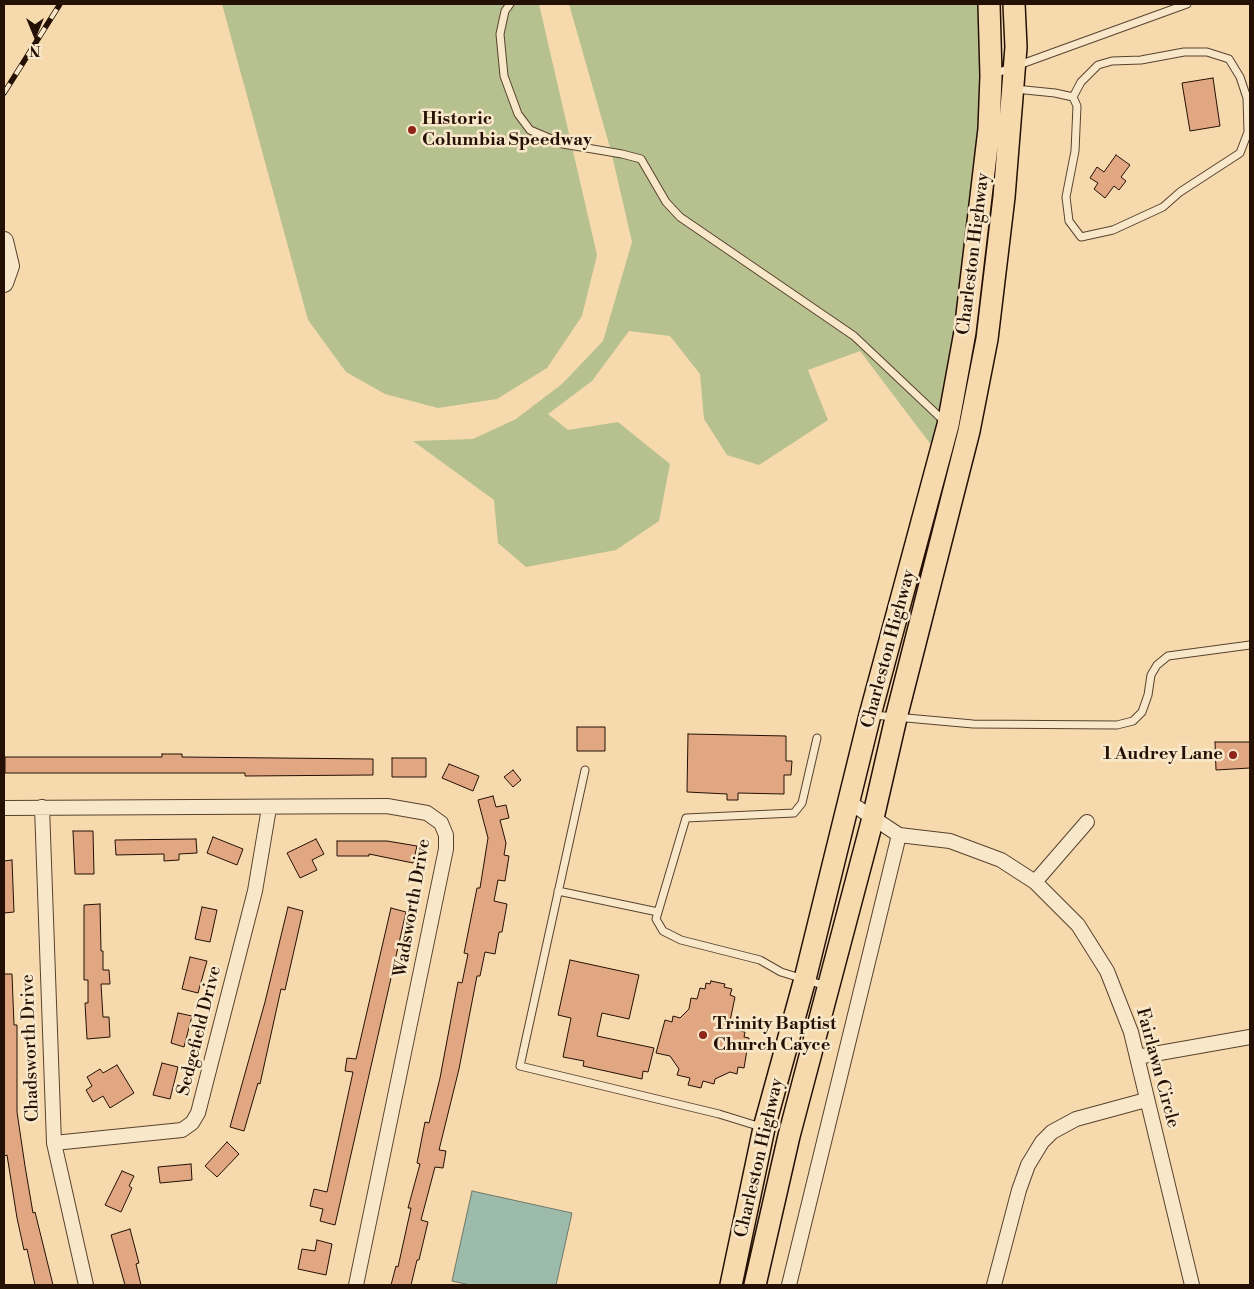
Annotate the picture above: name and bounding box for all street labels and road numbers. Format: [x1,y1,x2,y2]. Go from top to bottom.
street label: Charleston Highway [953,172,995,336]
street label: Charleston Highway [857,567,921,731]
street label: Wadsworth Drive [390,837,436,979]
street label: Sedgefield Drive [173,964,227,1098]
street label: Chadsworth Drive [18,974,44,1122]
street label: Fairlawn Circle [1131,1006,1183,1130]
street label: Charleston Highway [731,1076,789,1240]

